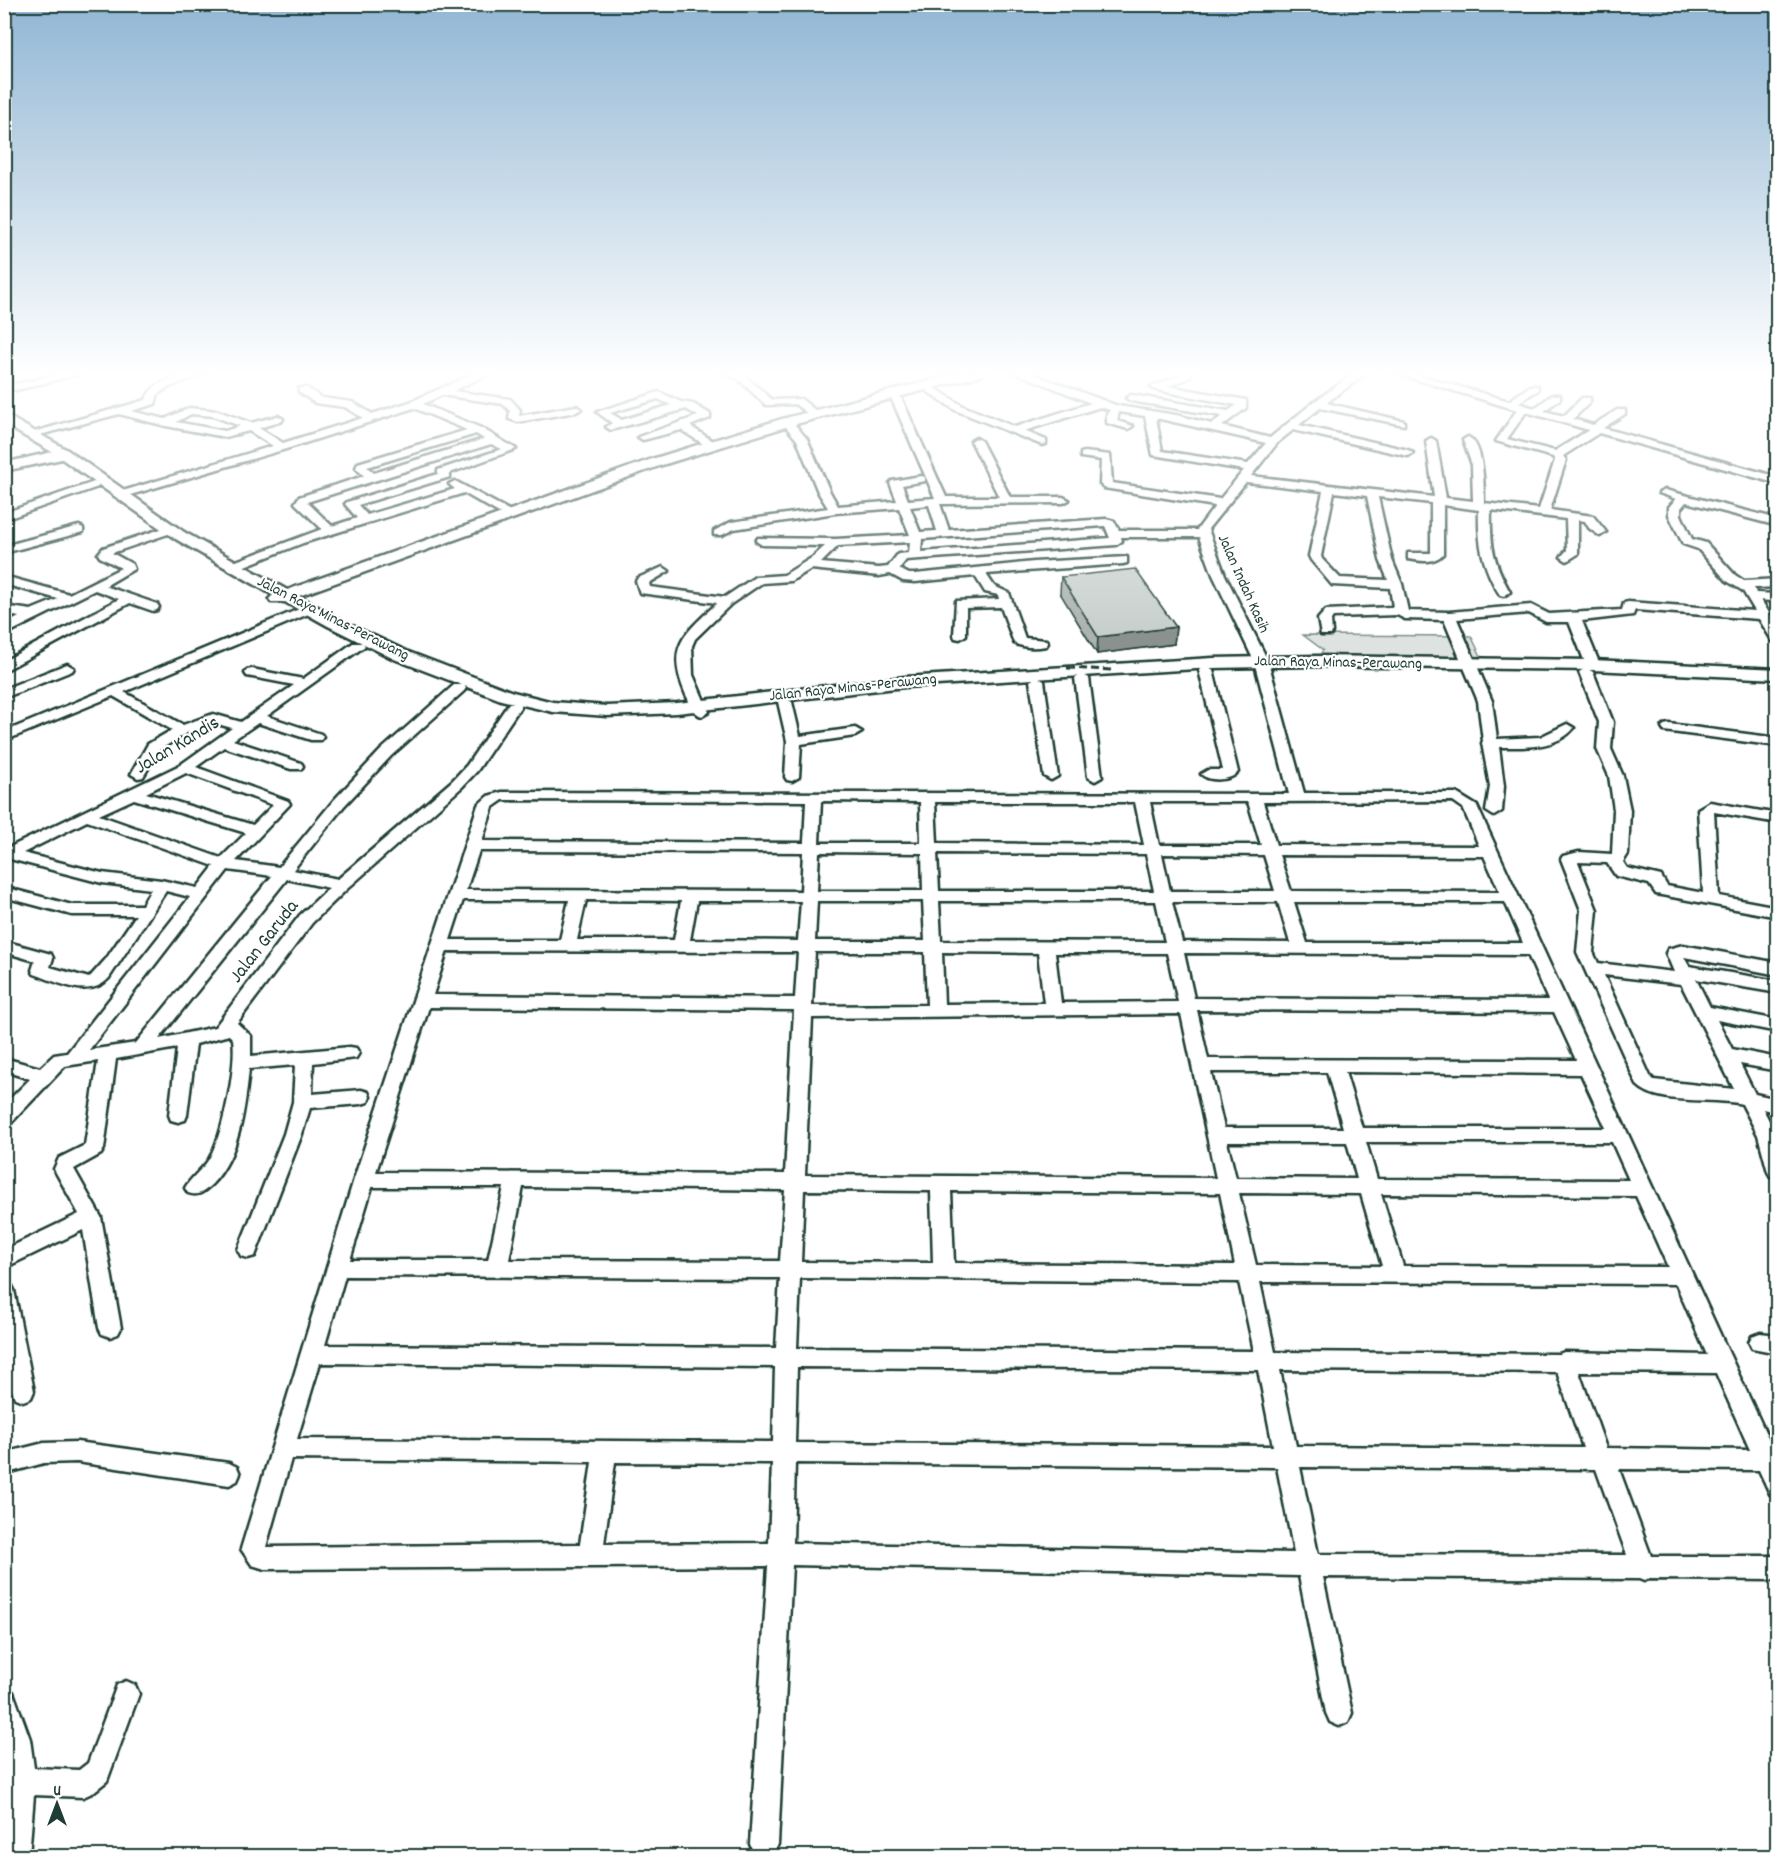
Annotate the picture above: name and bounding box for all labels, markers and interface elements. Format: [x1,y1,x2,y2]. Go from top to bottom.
street label: Jalan Indah Kasih [1211,531,1275,637]
street label: Jalan Raya Minas-Perawang [253,571,413,667]
street label: Jalan Raya Minas-Perawang [1254,650,1422,676]
street label: Jalan Raya Minas-Perawang [768,668,938,708]
street label: Jalan Kandis [131,710,225,782]
street label: Jalan Garuda [224,894,307,990]
north arrow [27,1774,87,1834]
text: U [53,1780,61,1803]

